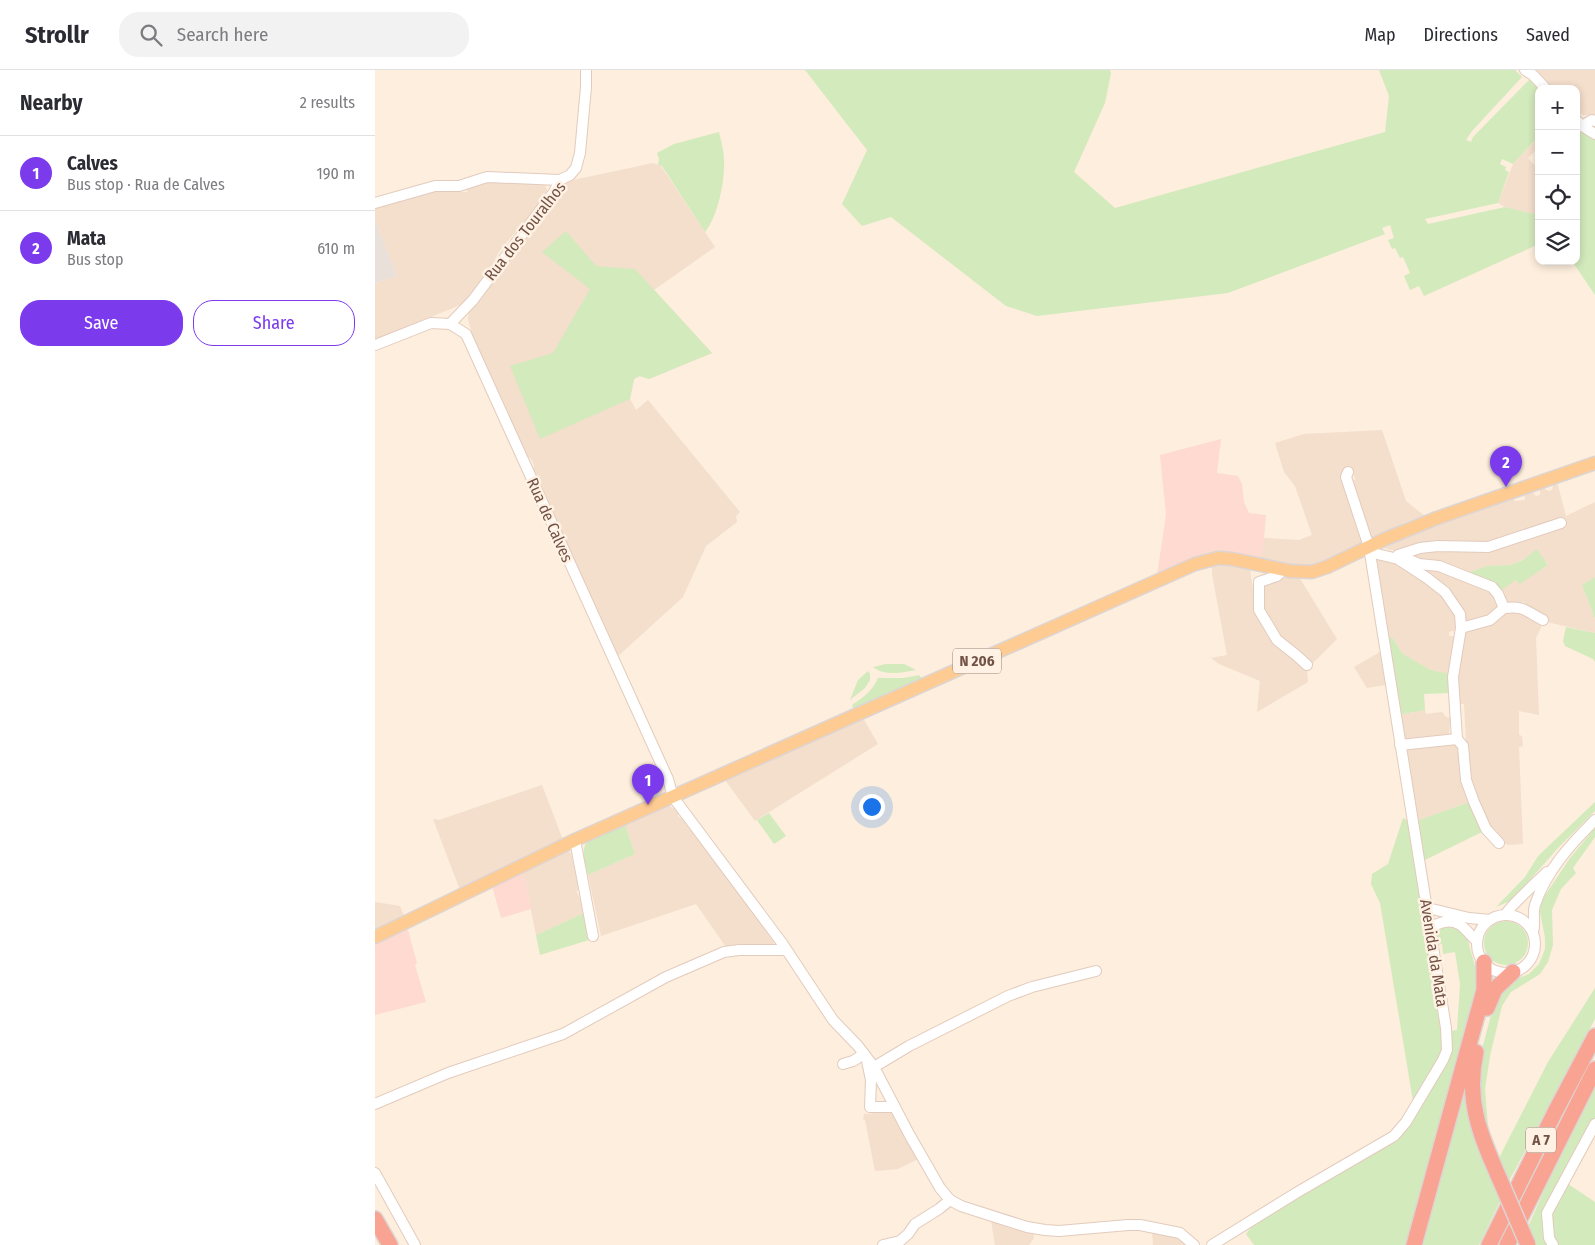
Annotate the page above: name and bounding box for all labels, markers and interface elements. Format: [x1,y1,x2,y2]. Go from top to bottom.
search box [119,12,469,57]
text: Strollr [25,21,89,49]
icon: search [137,21,165,49]
text: Search here [177,23,268,46]
text: Map [1364,24,1396,46]
text: Directions [1424,24,1498,46]
text: Saved [1526,24,1570,46]
map controls [1535,85,1580,265]
button: + [1535,85,1580,130]
text: Nearby [20,90,82,116]
text: 2 results [300,93,355,112]
button: − [1535,130,1580,175]
text: Calves [67,152,118,175]
text: 1 [33,164,39,183]
text: 190 m [317,164,355,183]
text: Bus stop · Rua de Calves [67,175,225,194]
button: locate [1535,175,1580,220]
street label: Rua dos Touralhos [480,178,570,284]
button: layers [1535,220,1580,265]
text: Mata [67,227,106,250]
text: 2 [32,239,40,258]
text: 610 m [317,239,355,258]
text: Bus stop [67,250,123,269]
button: Save [20,300,183,346]
button: Share [193,300,355,346]
pin: 2 [1490,446,1522,487]
street label: Rua de Calves [523,475,577,565]
road number: N 206 [953,648,1001,674]
pin: 1 [632,764,664,805]
your location [859,794,885,820]
street label: Avenida da Mata [1416,898,1452,1008]
road number: A 7 [1526,1128,1556,1152]

